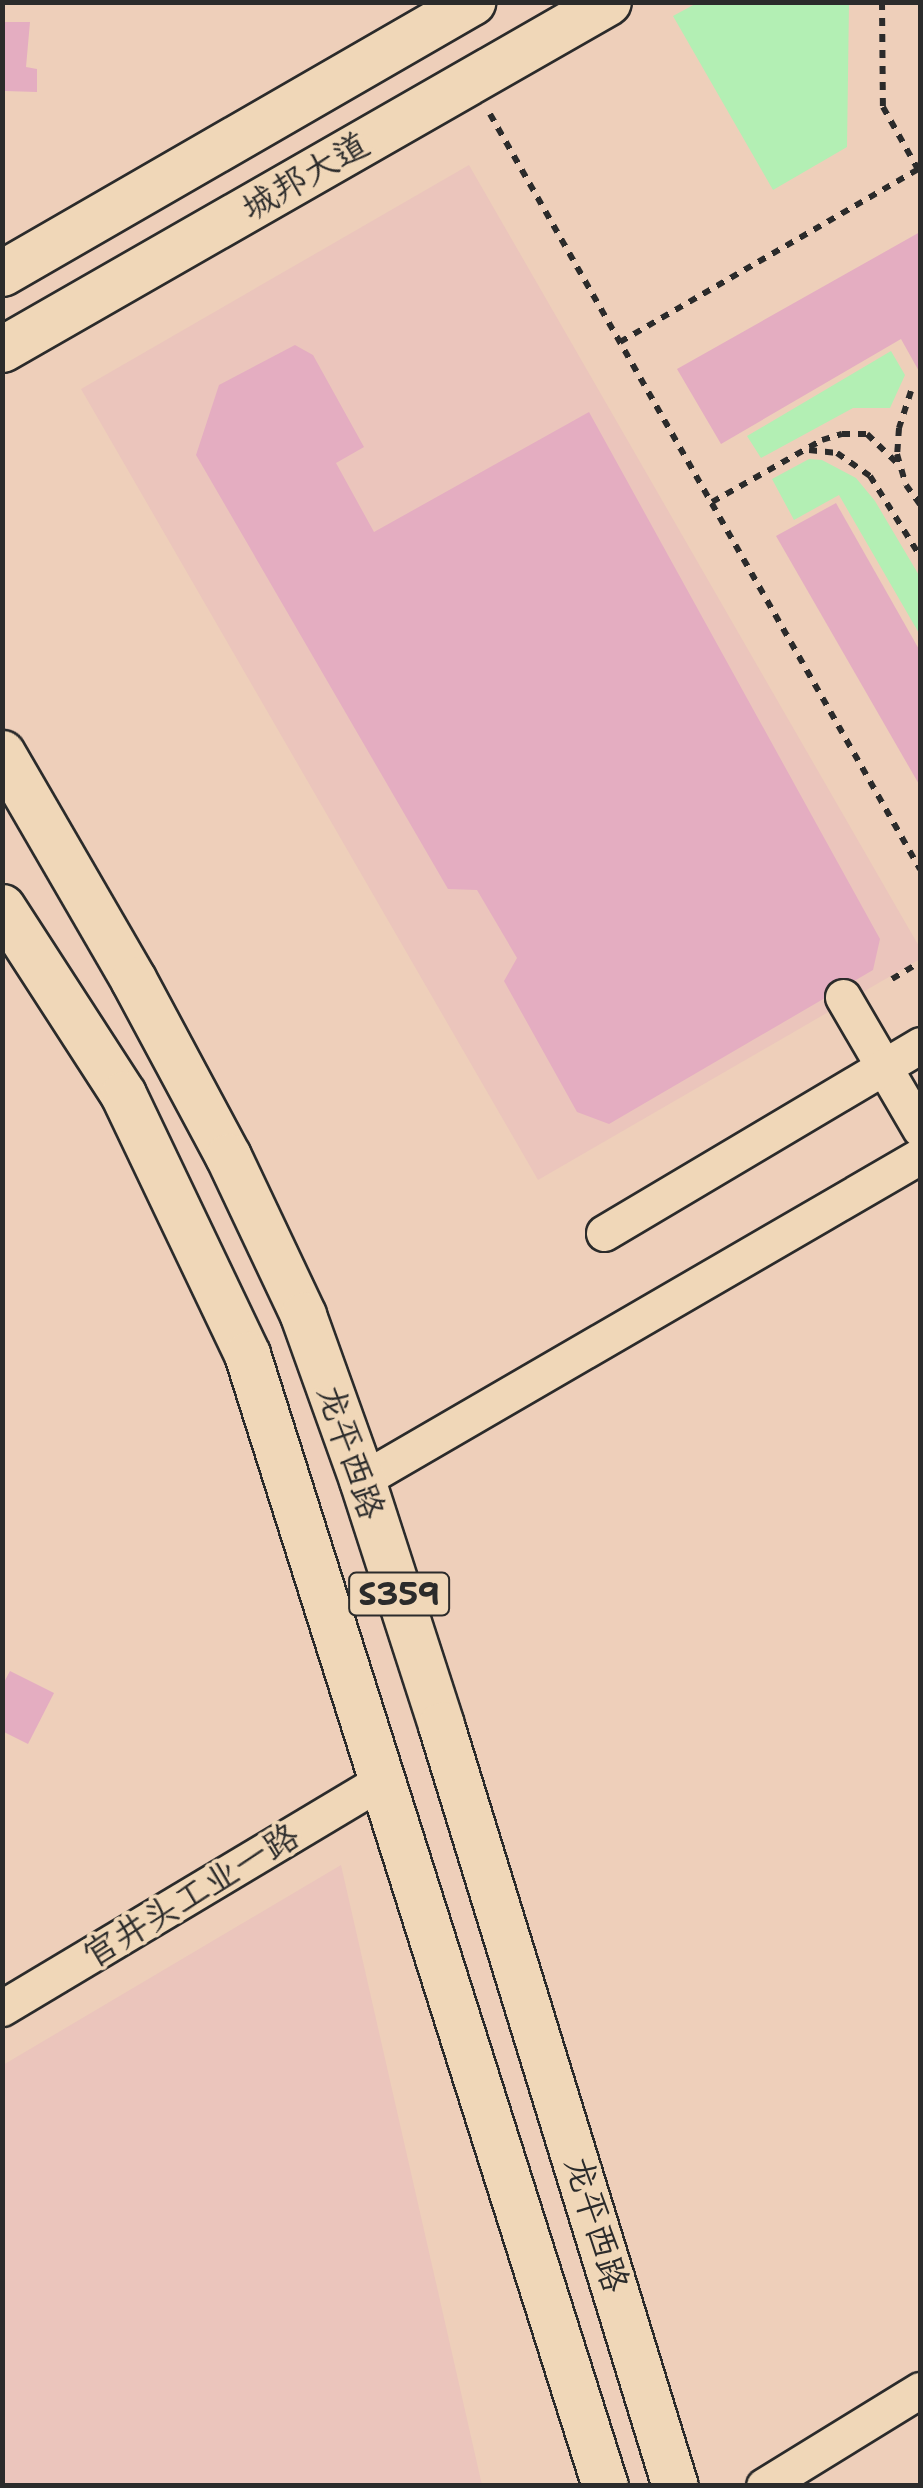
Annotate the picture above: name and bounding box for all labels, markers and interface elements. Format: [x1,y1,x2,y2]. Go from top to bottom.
street label: 城邦大道 [234,123,376,229]
street label: 龙平西路 [308,1379,394,1525]
road number: S359 [346,1567,452,1621]
street label: 官井头工业一路 [75,1814,307,1976]
street label: 龙平西路 [556,2151,638,2297]

